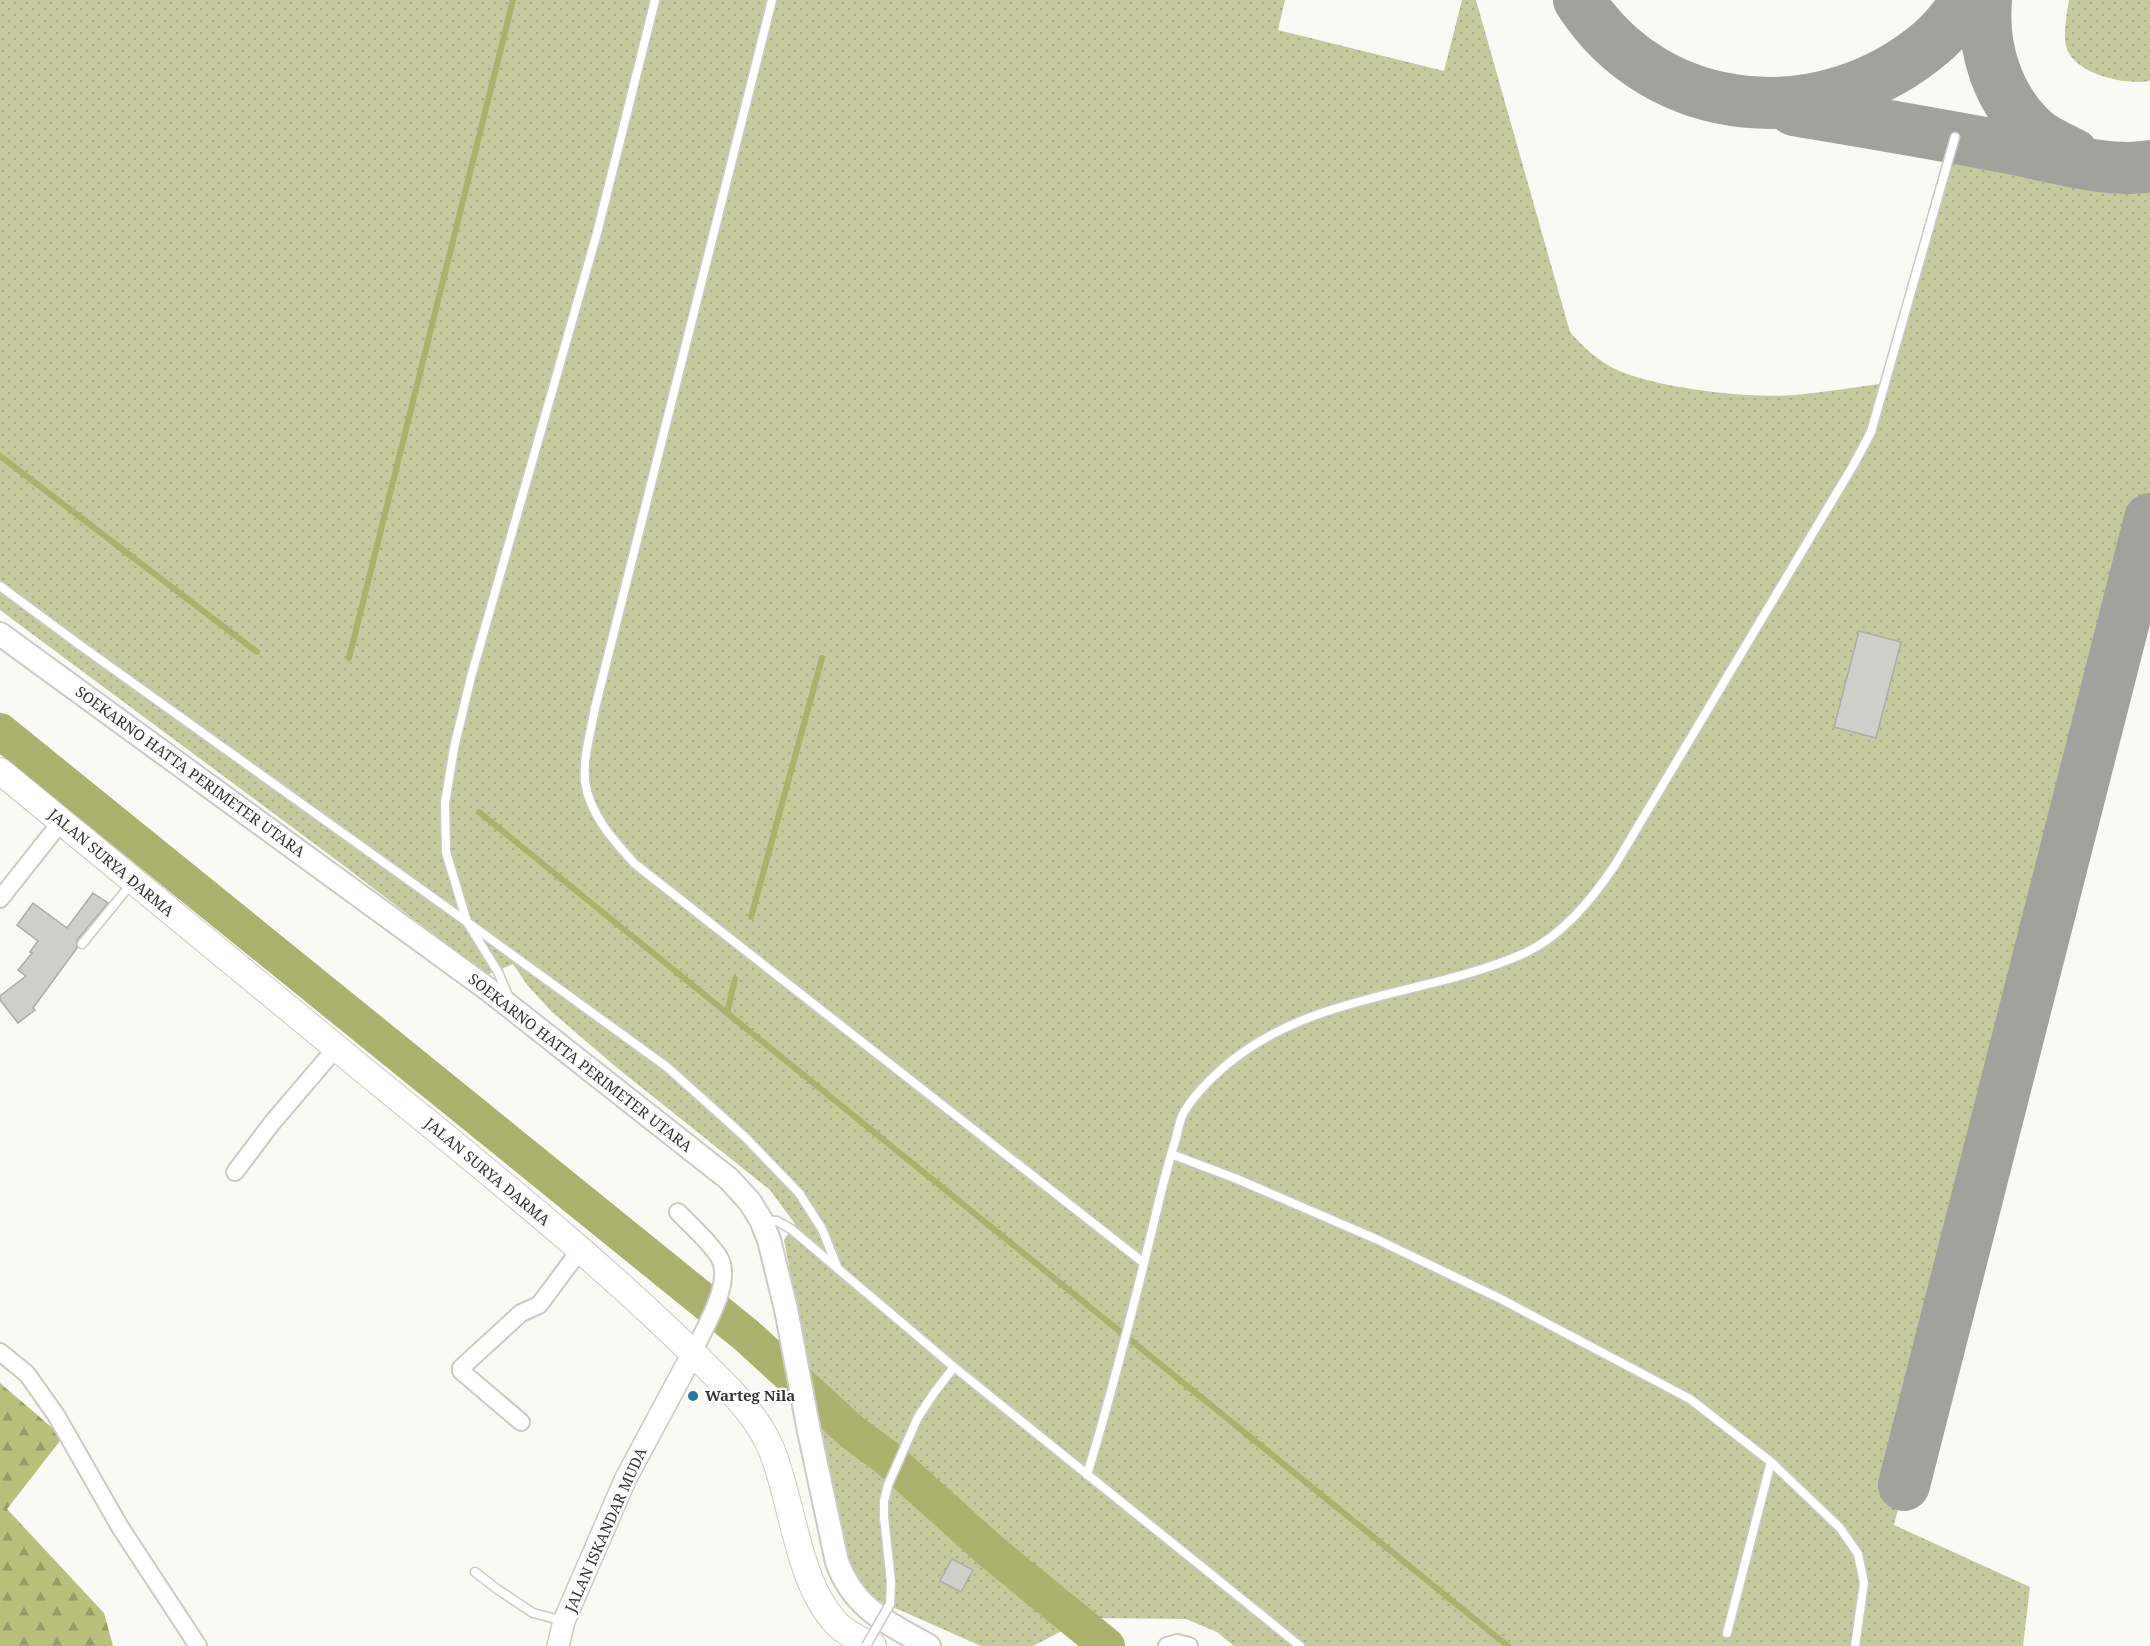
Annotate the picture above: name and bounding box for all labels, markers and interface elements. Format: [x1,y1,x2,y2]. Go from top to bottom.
street label: SOEKARNO HATTA PERIMETER UTARA [72,681,310,862]
street label: JALAN SURYA DARMA [44,803,179,921]
street label: SOEKARNO HATTA PERIMETER UTARA [465,968,697,1156]
street label: JALAN SURYA DARMA [420,1112,555,1230]
place label: Warteg Nila [705,1385,795,1405]
marker: Warteg Nila [686,1389,700,1403]
street label: JALAN ISKANDAR MUDA [559,1444,651,1616]

